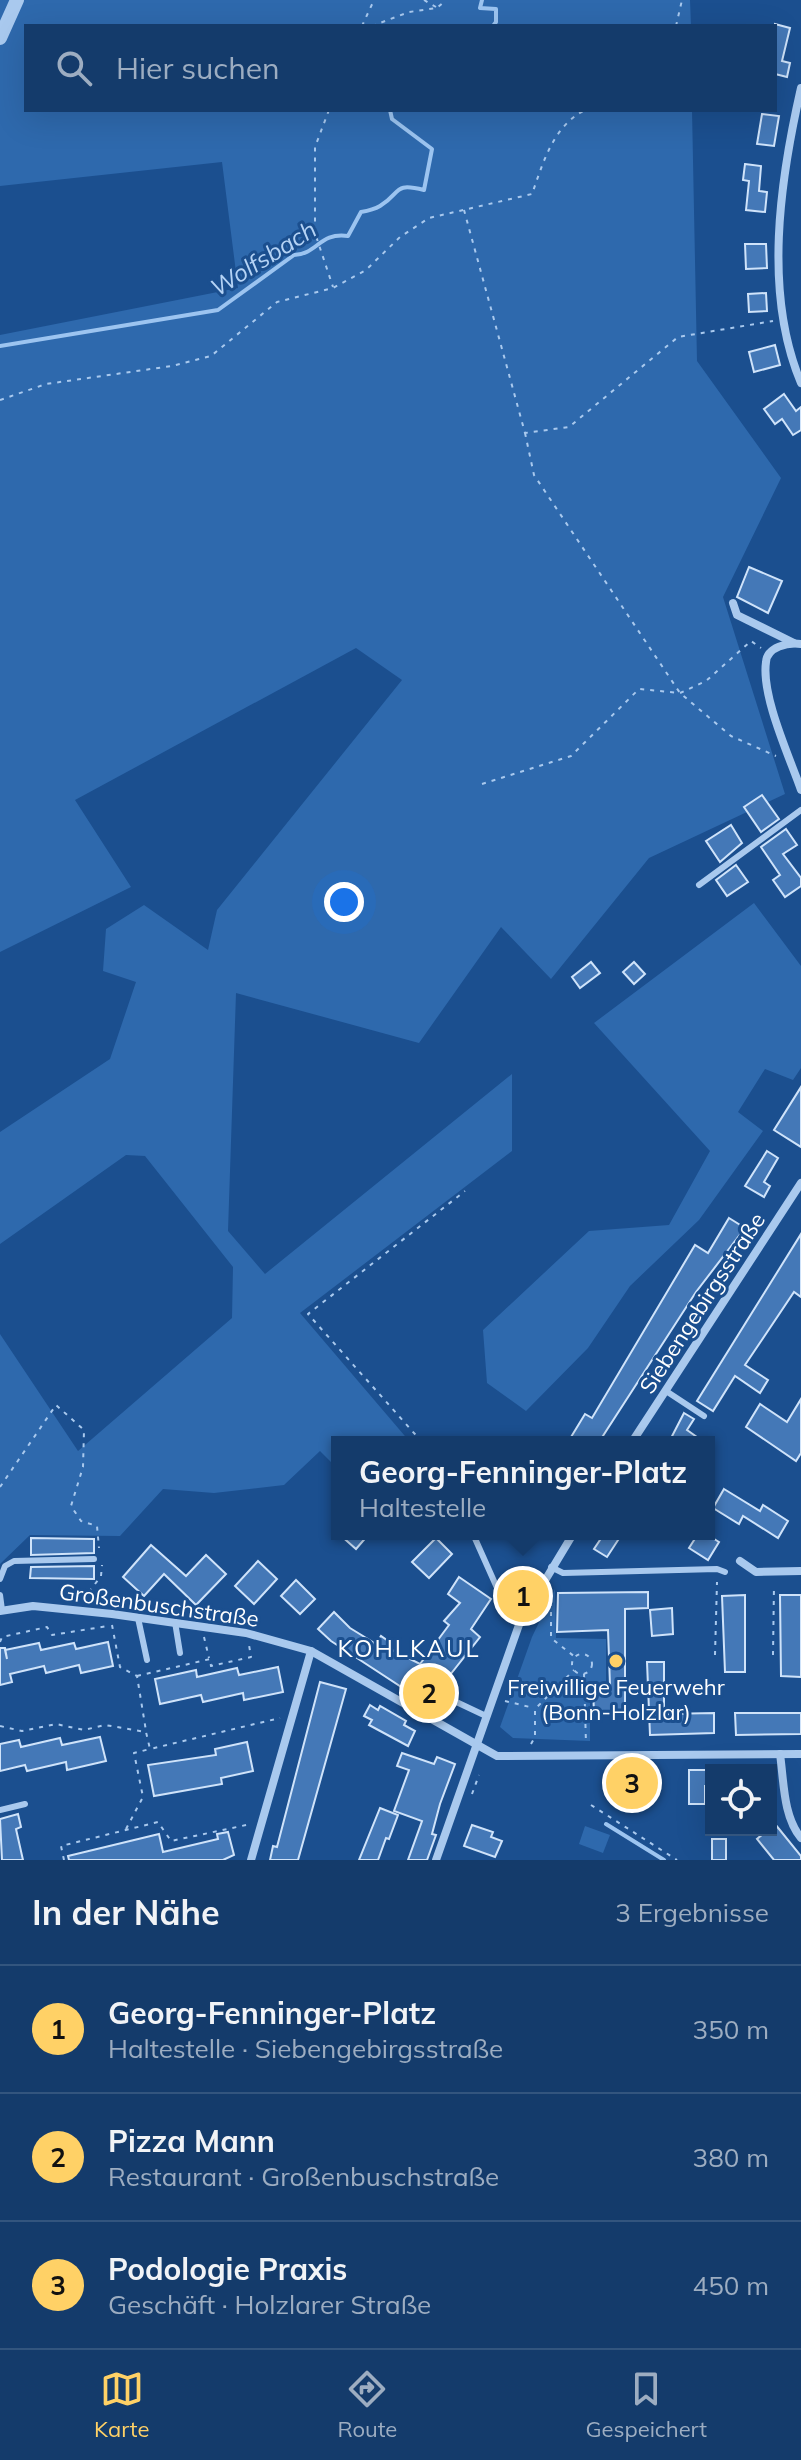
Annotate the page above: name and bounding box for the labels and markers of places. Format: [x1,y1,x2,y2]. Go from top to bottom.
pin: 1 [497,1566,549,1626]
marker: Freiwillige Feuerwehr (Bonn-Holzlar) [607,1652,625,1670]
pin: 2 [403,1663,455,1723]
place label: Freiwillige Feuerwehr (Bonn-Holzlar) [507,1673,725,1726]
pin: 3 [606,1753,658,1813]

